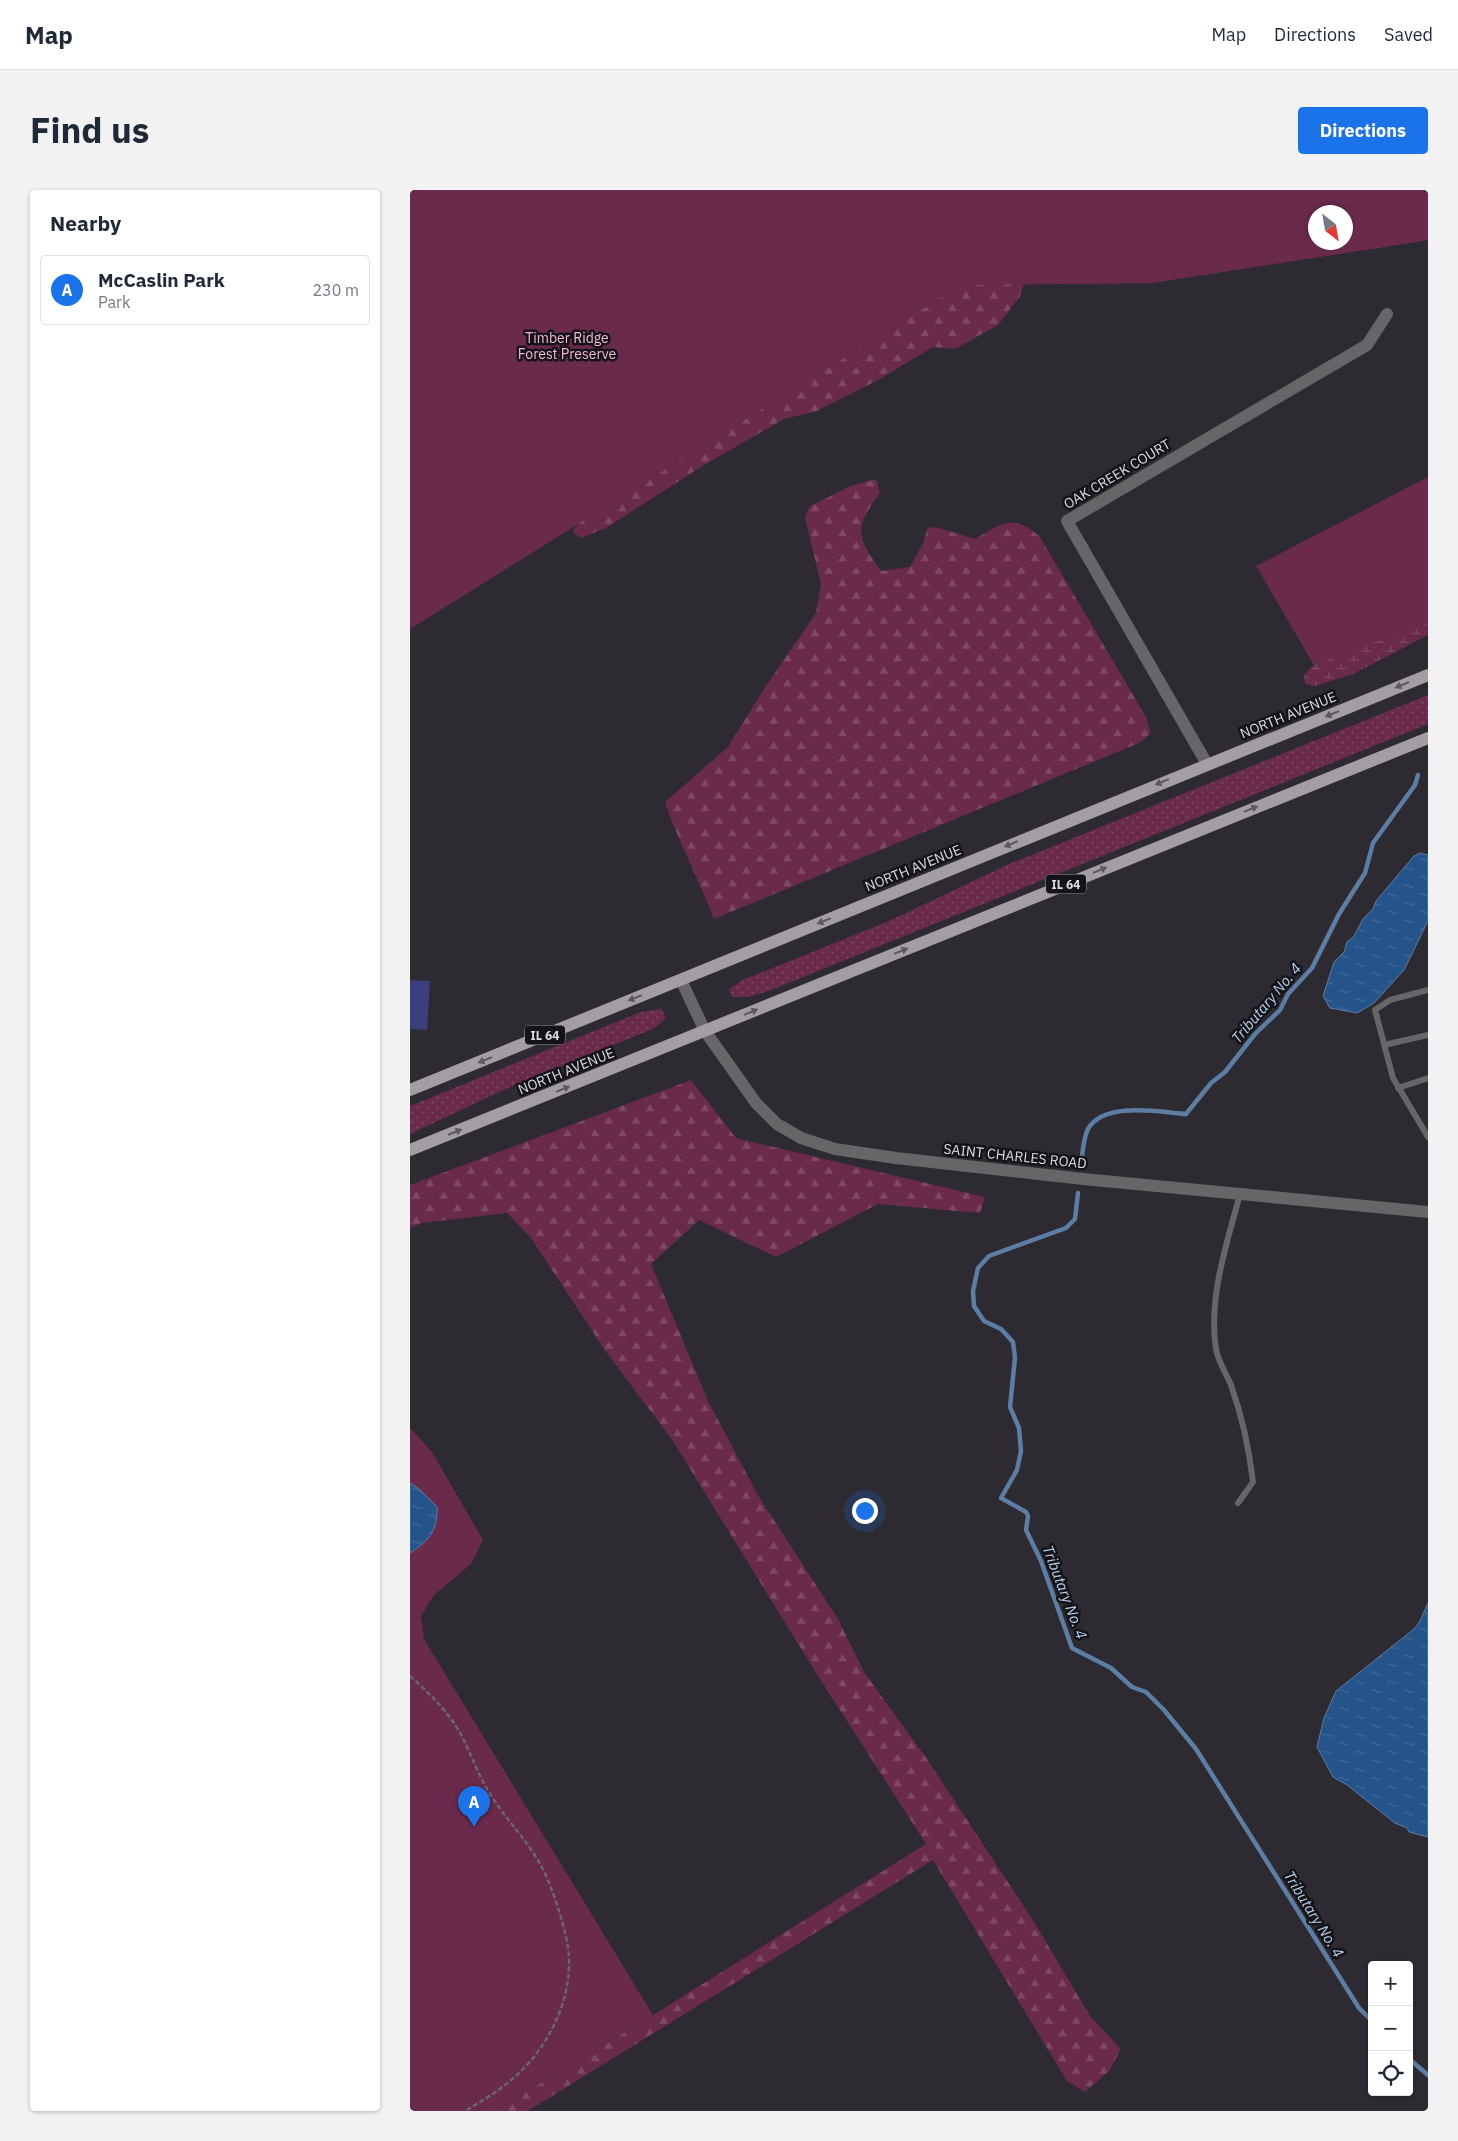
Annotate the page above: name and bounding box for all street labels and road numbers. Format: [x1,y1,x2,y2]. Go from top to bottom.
street label: OAK CREEK COURT [1060,435,1174,513]
street label: NORTH AVENUE [1237,687,1339,743]
street label: NORTH AVENUE [862,840,964,896]
road number: IL 64 [1046,874,1086,894]
road number: IL 64 [525,1026,565,1044]
street label: NORTH AVENUE [515,1043,617,1099]
street label: SAINT CHARLES ROAD [942,1140,1088,1172]

